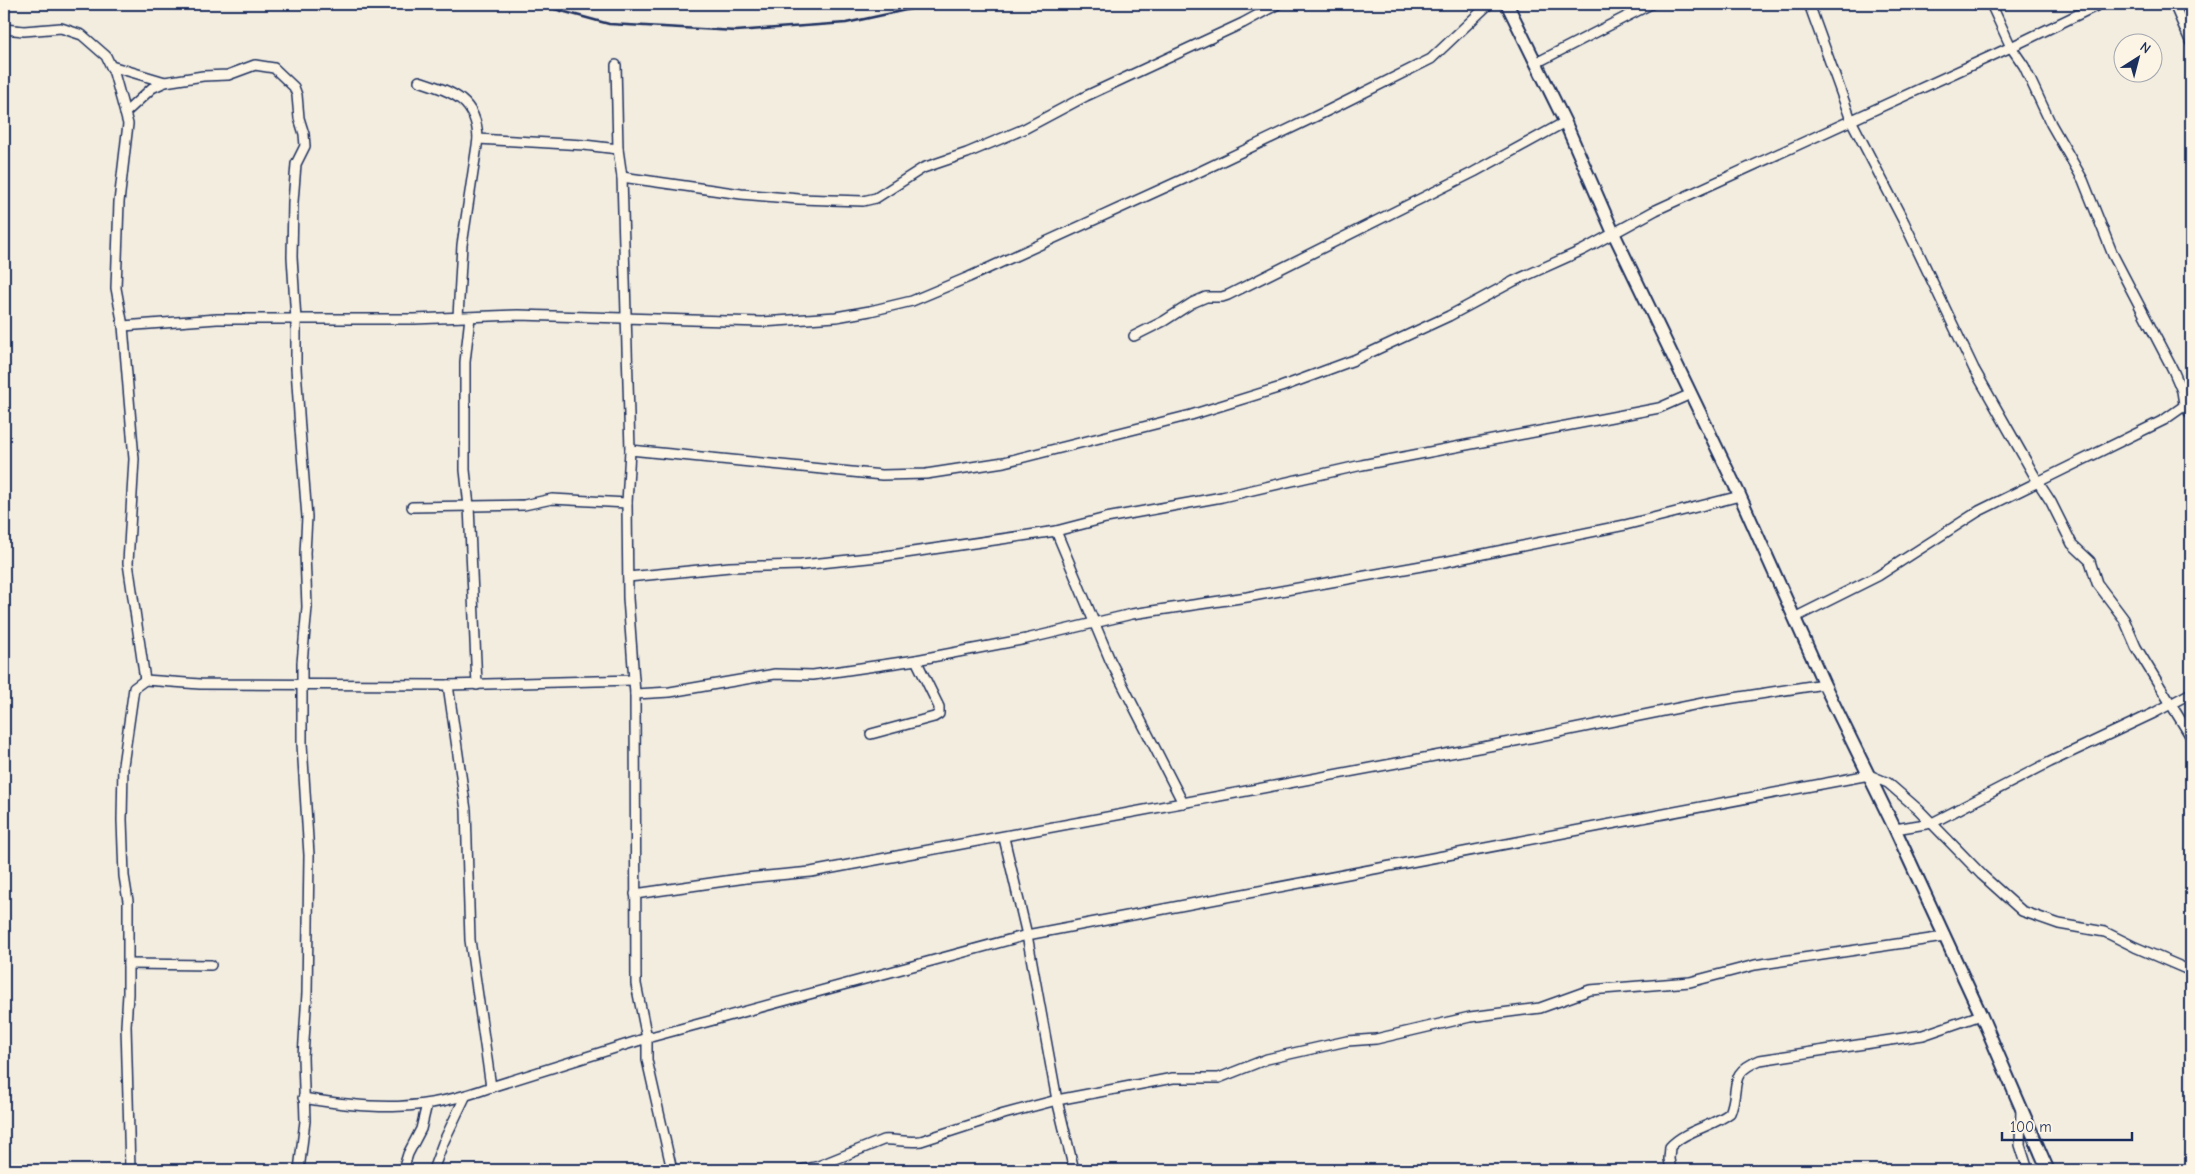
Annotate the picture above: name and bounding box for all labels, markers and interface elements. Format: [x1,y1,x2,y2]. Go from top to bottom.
north arrow [2112,32,2162,82]
text: N [2137,38,2154,57]
scale bar [2002,1109,2132,1141]
text: 100 m [2010,1118,2052,1136]

